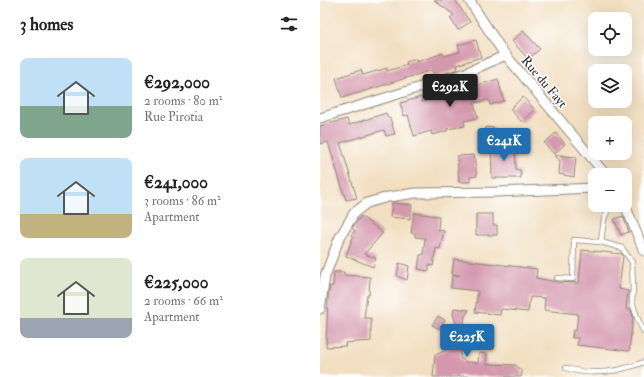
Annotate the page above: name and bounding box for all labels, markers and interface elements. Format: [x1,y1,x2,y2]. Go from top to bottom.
map controls [588,12,632,212]
button: locate [588,12,632,56]
icon: filters [278,13,300,35]
text: 3 homes [20,14,73,35]
street label: Rue du Fayt [517,53,570,112]
button: layers [588,64,632,108]
text: €292,000 [144,72,210,93]
icon: home [52,74,100,122]
pin: €292K [422,74,478,108]
text: €292K [432,79,468,95]
text: 2 rooms · 80 m² [144,93,222,109]
text: Rue Pirotia [144,109,203,125]
button: + [588,116,632,160]
pin: €241K [476,128,532,162]
text: €241K [487,133,521,149]
button: − [588,168,632,212]
text: €241,000 [144,172,208,193]
icon: home [52,174,100,222]
text: 3 rooms · 86 m² [144,193,221,209]
text: Apartment [144,209,200,225]
text: €225,000 [144,272,209,293]
icon: home [52,274,100,322]
text: 2 rooms · 66 m² [144,293,223,309]
text: Apartment [144,309,200,325]
pin: €225K [439,324,495,358]
text: €225K [449,329,485,345]

